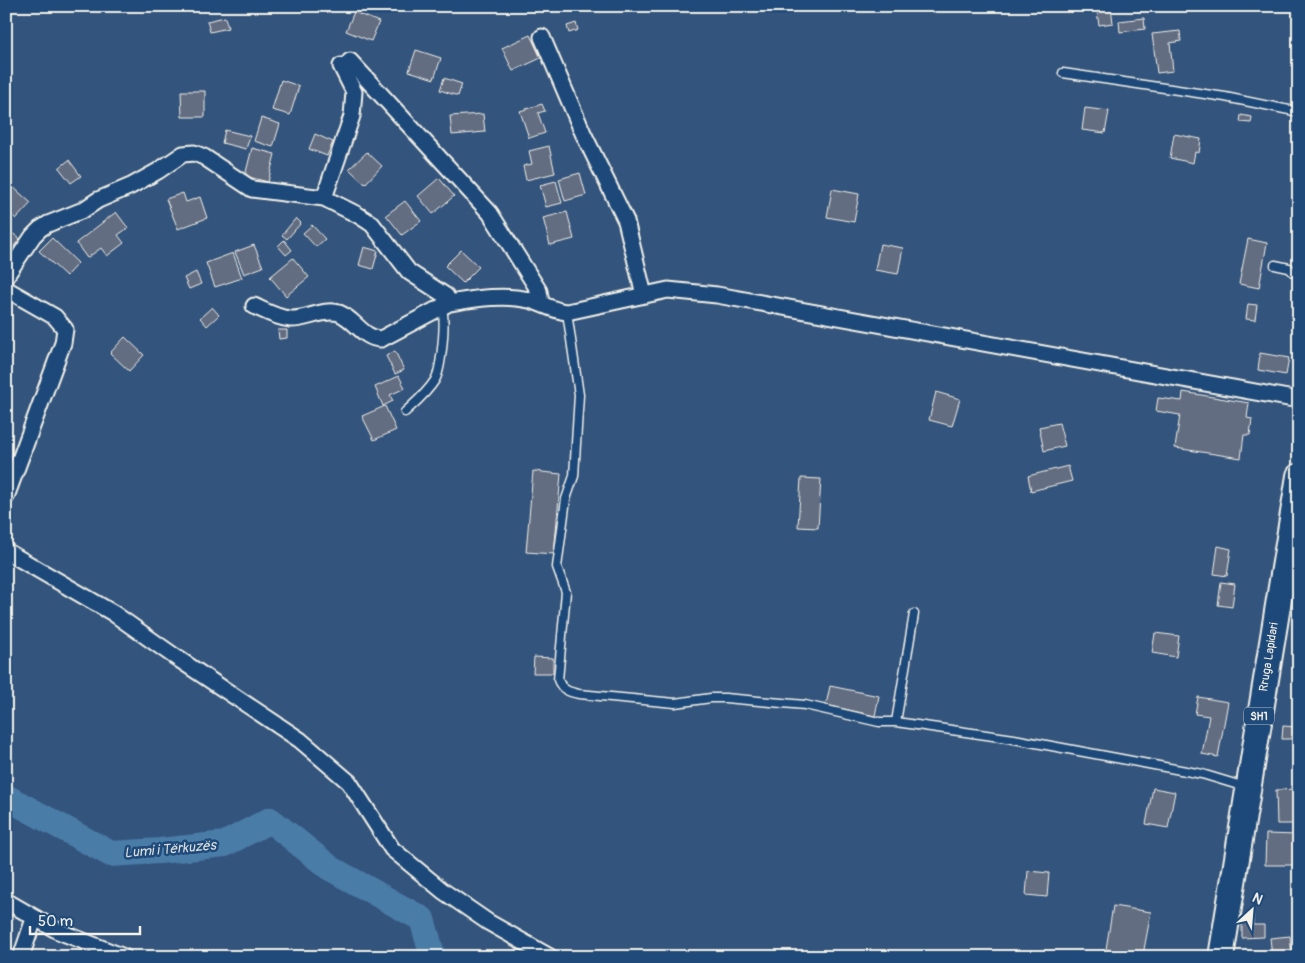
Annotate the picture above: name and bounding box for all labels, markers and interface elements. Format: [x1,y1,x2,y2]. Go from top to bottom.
street label: Rruga Lapidari [1256,621,1282,693]
road number: SH1 [1244,708,1274,724]
water label: Lumi i Tërkuzës [123,836,218,861]
north arrow [1228,886,1278,936]
text: N [1249,889,1265,908]
scale bar [30,903,140,935]
text: 50 m [38,912,73,931]

